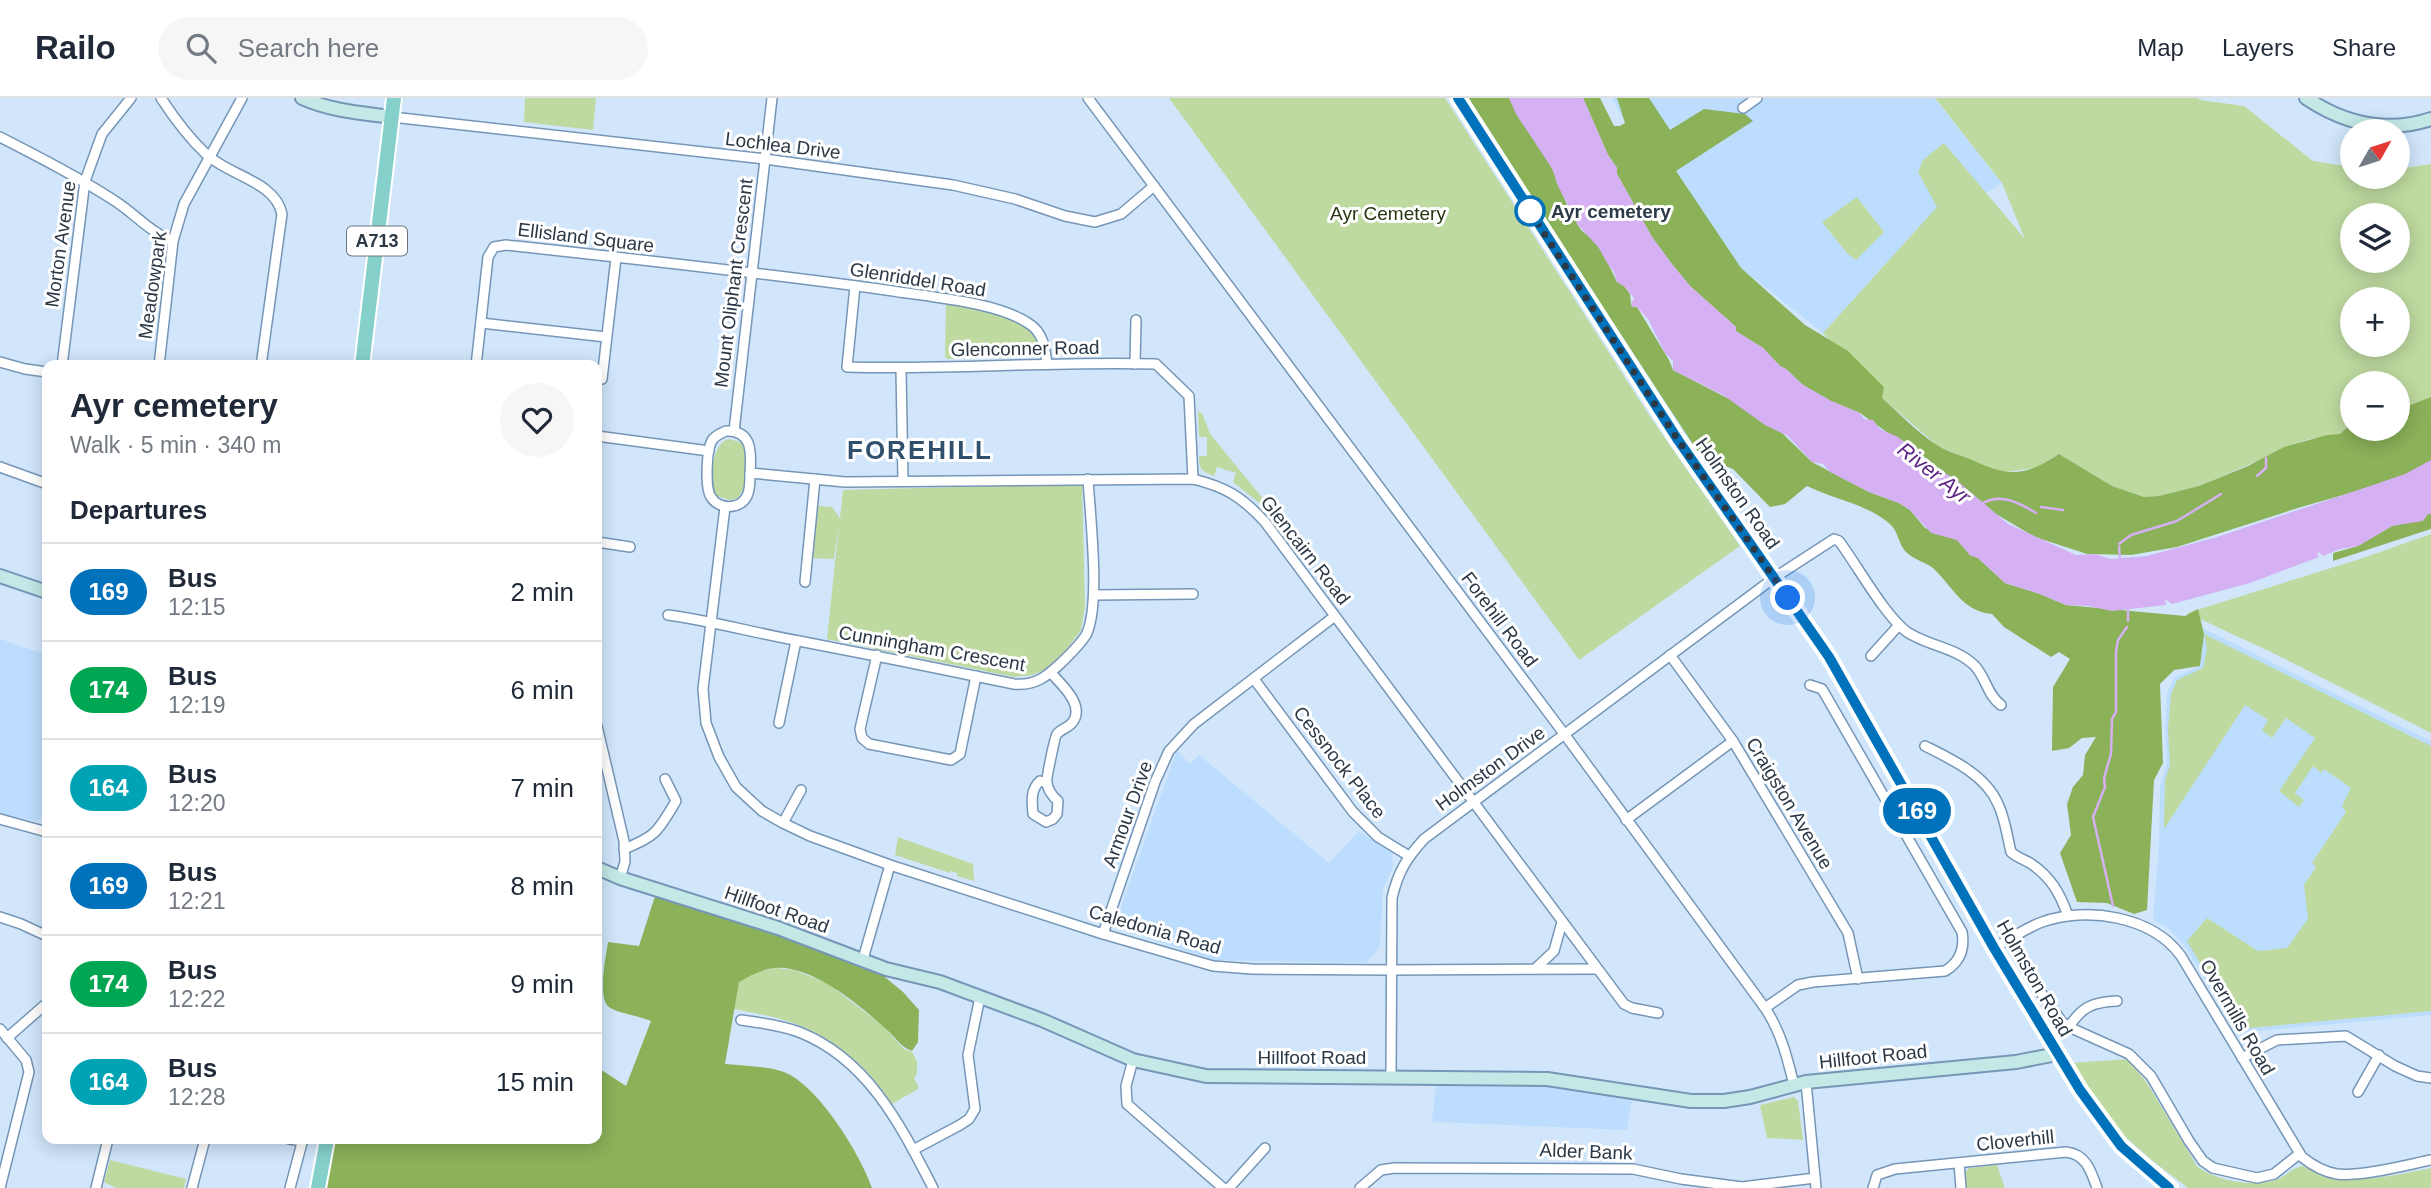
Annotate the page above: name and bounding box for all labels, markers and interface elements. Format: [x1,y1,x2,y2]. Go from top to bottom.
search box [158,17,648,80]
text: Railo [35,29,116,66]
icon: search [182,29,220,67]
text: Search here [238,33,379,63]
text: Map [2137,34,2184,61]
text: Layers [2222,34,2294,61]
text: Share [2332,34,2396,61]
north arrow [2340,119,2410,189]
map controls [2340,119,2410,441]
street label: Lochlea Drive [724,128,842,163]
street label: Mount Oliphant Crescent [710,177,757,389]
street label: Morton Avenue [41,179,80,309]
marker: Ayr cemetery [1515,196,1545,226]
place label: Ayr cemetery [1551,201,1671,222]
park label: Ayr Cemetery [1330,203,1446,224]
button: layers [2340,203,2410,273]
street label: Ellisland Square [517,219,655,256]
road number: A713 [347,226,407,256]
street label: Meadowpark [135,229,171,340]
street label: Glenriddel Road [848,258,987,301]
button: + [2340,287,2410,357]
street label: Glenconner Road [950,337,1100,360]
button: − [2340,371,2410,441]
button: heart [500,383,574,457]
text: Ayr cemetery [70,387,278,424]
text: Walk · 5 min · 340 m [70,432,281,458]
street label: Holmston Road [1691,434,1784,553]
district label: FOREHILL [847,435,993,465]
water label: River Ayr [1894,437,1976,509]
street label: Glencairn Road [1257,492,1355,609]
text: Departures [70,495,207,525]
text: Bus [168,563,217,593]
street label: Forehill Road [1457,568,1542,671]
text: 2 min [510,577,574,607]
text: 169 [88,578,129,605]
your location [1770,580,1805,615]
text: 12:15 [168,594,226,620]
street label: Cunningham Crescent [837,622,1028,675]
text: Bus [168,661,217,691]
text: 6 min [510,675,574,705]
text: 174 [88,676,129,703]
text: 12:19 [168,692,226,718]
street label: Cessnock Place [1289,702,1390,822]
street label: Holmston Drive [1432,722,1549,815]
street label: Craigston Avenue [1742,734,1837,873]
street label: Armour Drive [1098,758,1156,870]
text: Bus [168,759,217,789]
text: 7 min [510,773,574,803]
text: 164 [88,774,129,801]
line badge: 169 [1877,788,1957,834]
text: 12:20 [168,790,226,816]
text: 169 [1897,797,1937,824]
text: Bus [168,857,217,887]
text: 8 min [510,871,574,901]
text: 169 [88,872,129,899]
street label: Hillfoot Road [722,882,832,937]
text: 12:21 [168,888,226,914]
street label: Caledonia Road [1086,901,1223,958]
street label: Holmston Road [1993,916,2076,1040]
text: Bus [168,955,217,985]
street label: Overmills Road [2196,956,2279,1079]
text: 9 min [510,969,574,999]
text: 174 [88,970,129,997]
text: 12:22 [168,986,226,1012]
street label: Hillfoot Road [1818,1040,1928,1073]
street label: Hillfoot Road [1258,1047,1366,1068]
text: Bus [168,1053,217,1083]
text: 15 min [496,1067,574,1097]
text: 164 [88,1068,129,1095]
text: 12:28 [168,1084,226,1110]
street label: Cloverhill [1975,1126,2055,1155]
street label: Alder Bank [1539,1139,1633,1164]

